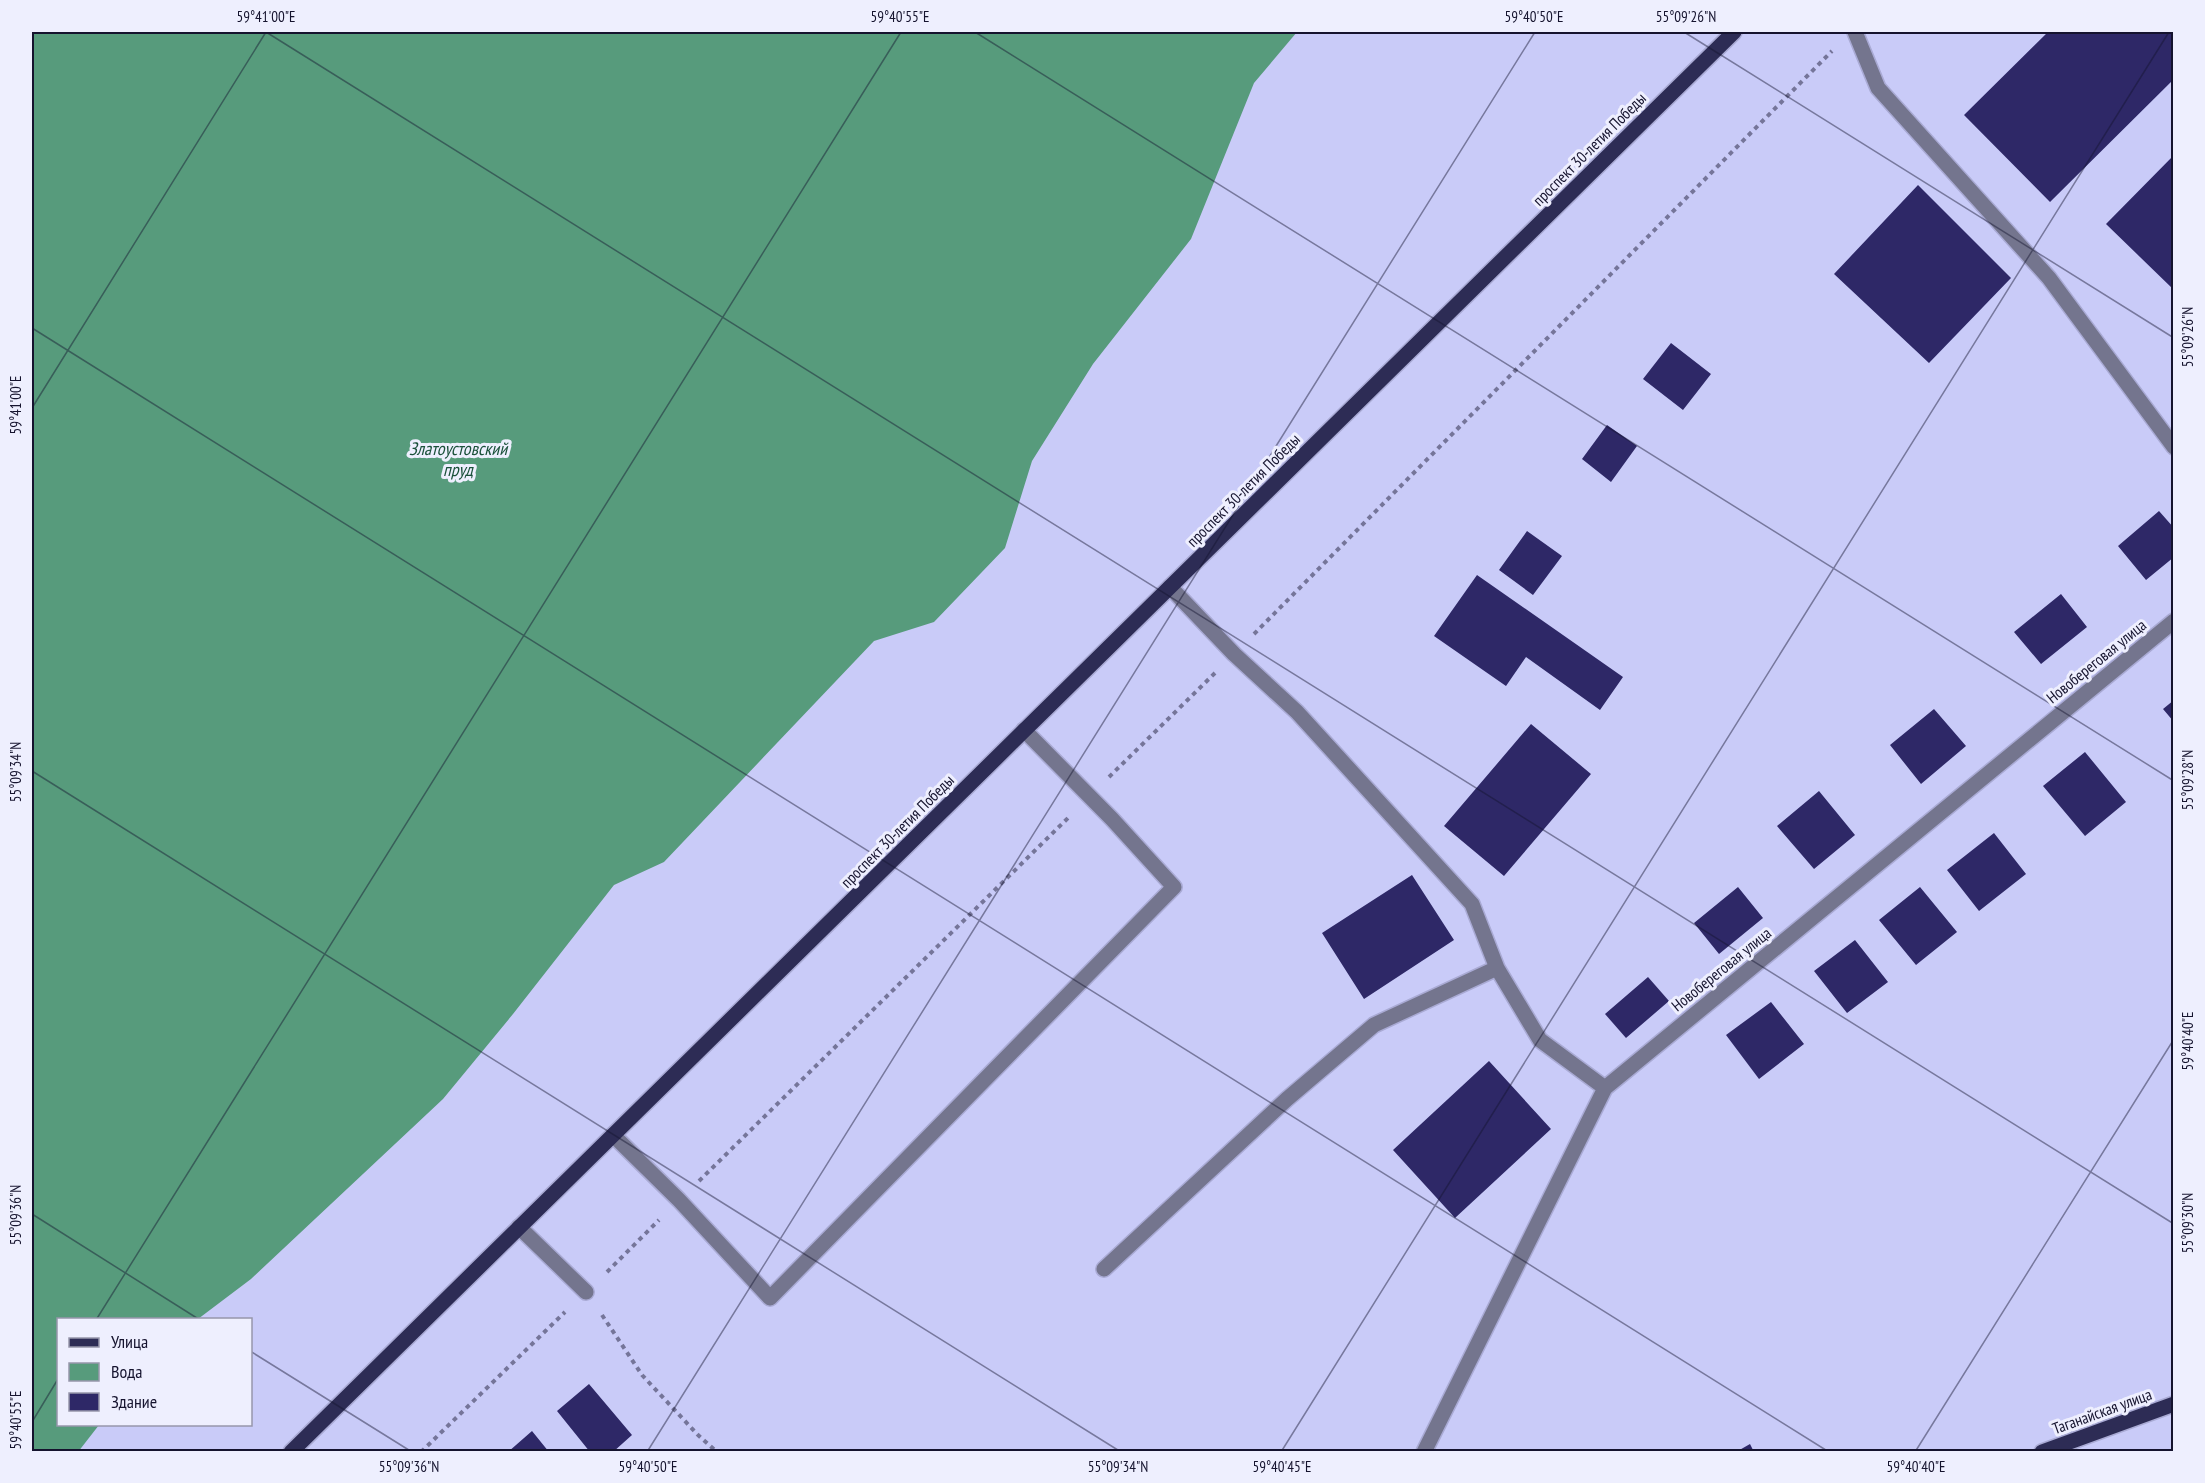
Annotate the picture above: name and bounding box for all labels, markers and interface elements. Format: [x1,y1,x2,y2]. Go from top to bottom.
text: 59°41'00"E [236,7,296,26]
text: 59°40'55"E [870,7,930,26]
text: 59°40'50"E [1504,7,1564,26]
text: 55°09'26"N [1656,7,1716,26]
street label: проспект 30-летия Победы [1528,88,1650,210]
text: 55°09'26"N [2178,307,2197,367]
text: 59°41'00"E [6,375,25,435]
street label: проспект 30-летия Победы [1182,429,1304,551]
water label: Златоустовский пруд [409,437,509,481]
street label: Новобереговая улица [2042,615,2150,707]
text: 55°09'34"N [6,742,25,802]
text: 55°09'28"N [2178,750,2197,810]
street label: проспект 30-летия Победы [836,770,958,892]
street label: Новобереговая улица [1667,923,1775,1015]
text: 59°40'40"E [2178,1011,2197,1071]
text: 55°09'36"N [6,1185,25,1245]
text: 55°09'30"N [2178,1193,2197,1253]
legend [57,1318,252,1426]
text: Улица [111,1330,148,1353]
text: Вода [111,1360,142,1383]
street label: Таганайская улица [2050,1384,2154,1438]
text: 59°40'55"E [6,1390,25,1450]
text: Здание [111,1390,157,1413]
text: 55°09'36"N [379,1457,439,1476]
text: 59°40'50"E [618,1457,678,1476]
text: 55°09'34"N [1088,1457,1148,1476]
text: 59°40'45"E [1252,1457,1312,1476]
text: 59°40'40"E [1886,1457,1946,1476]

